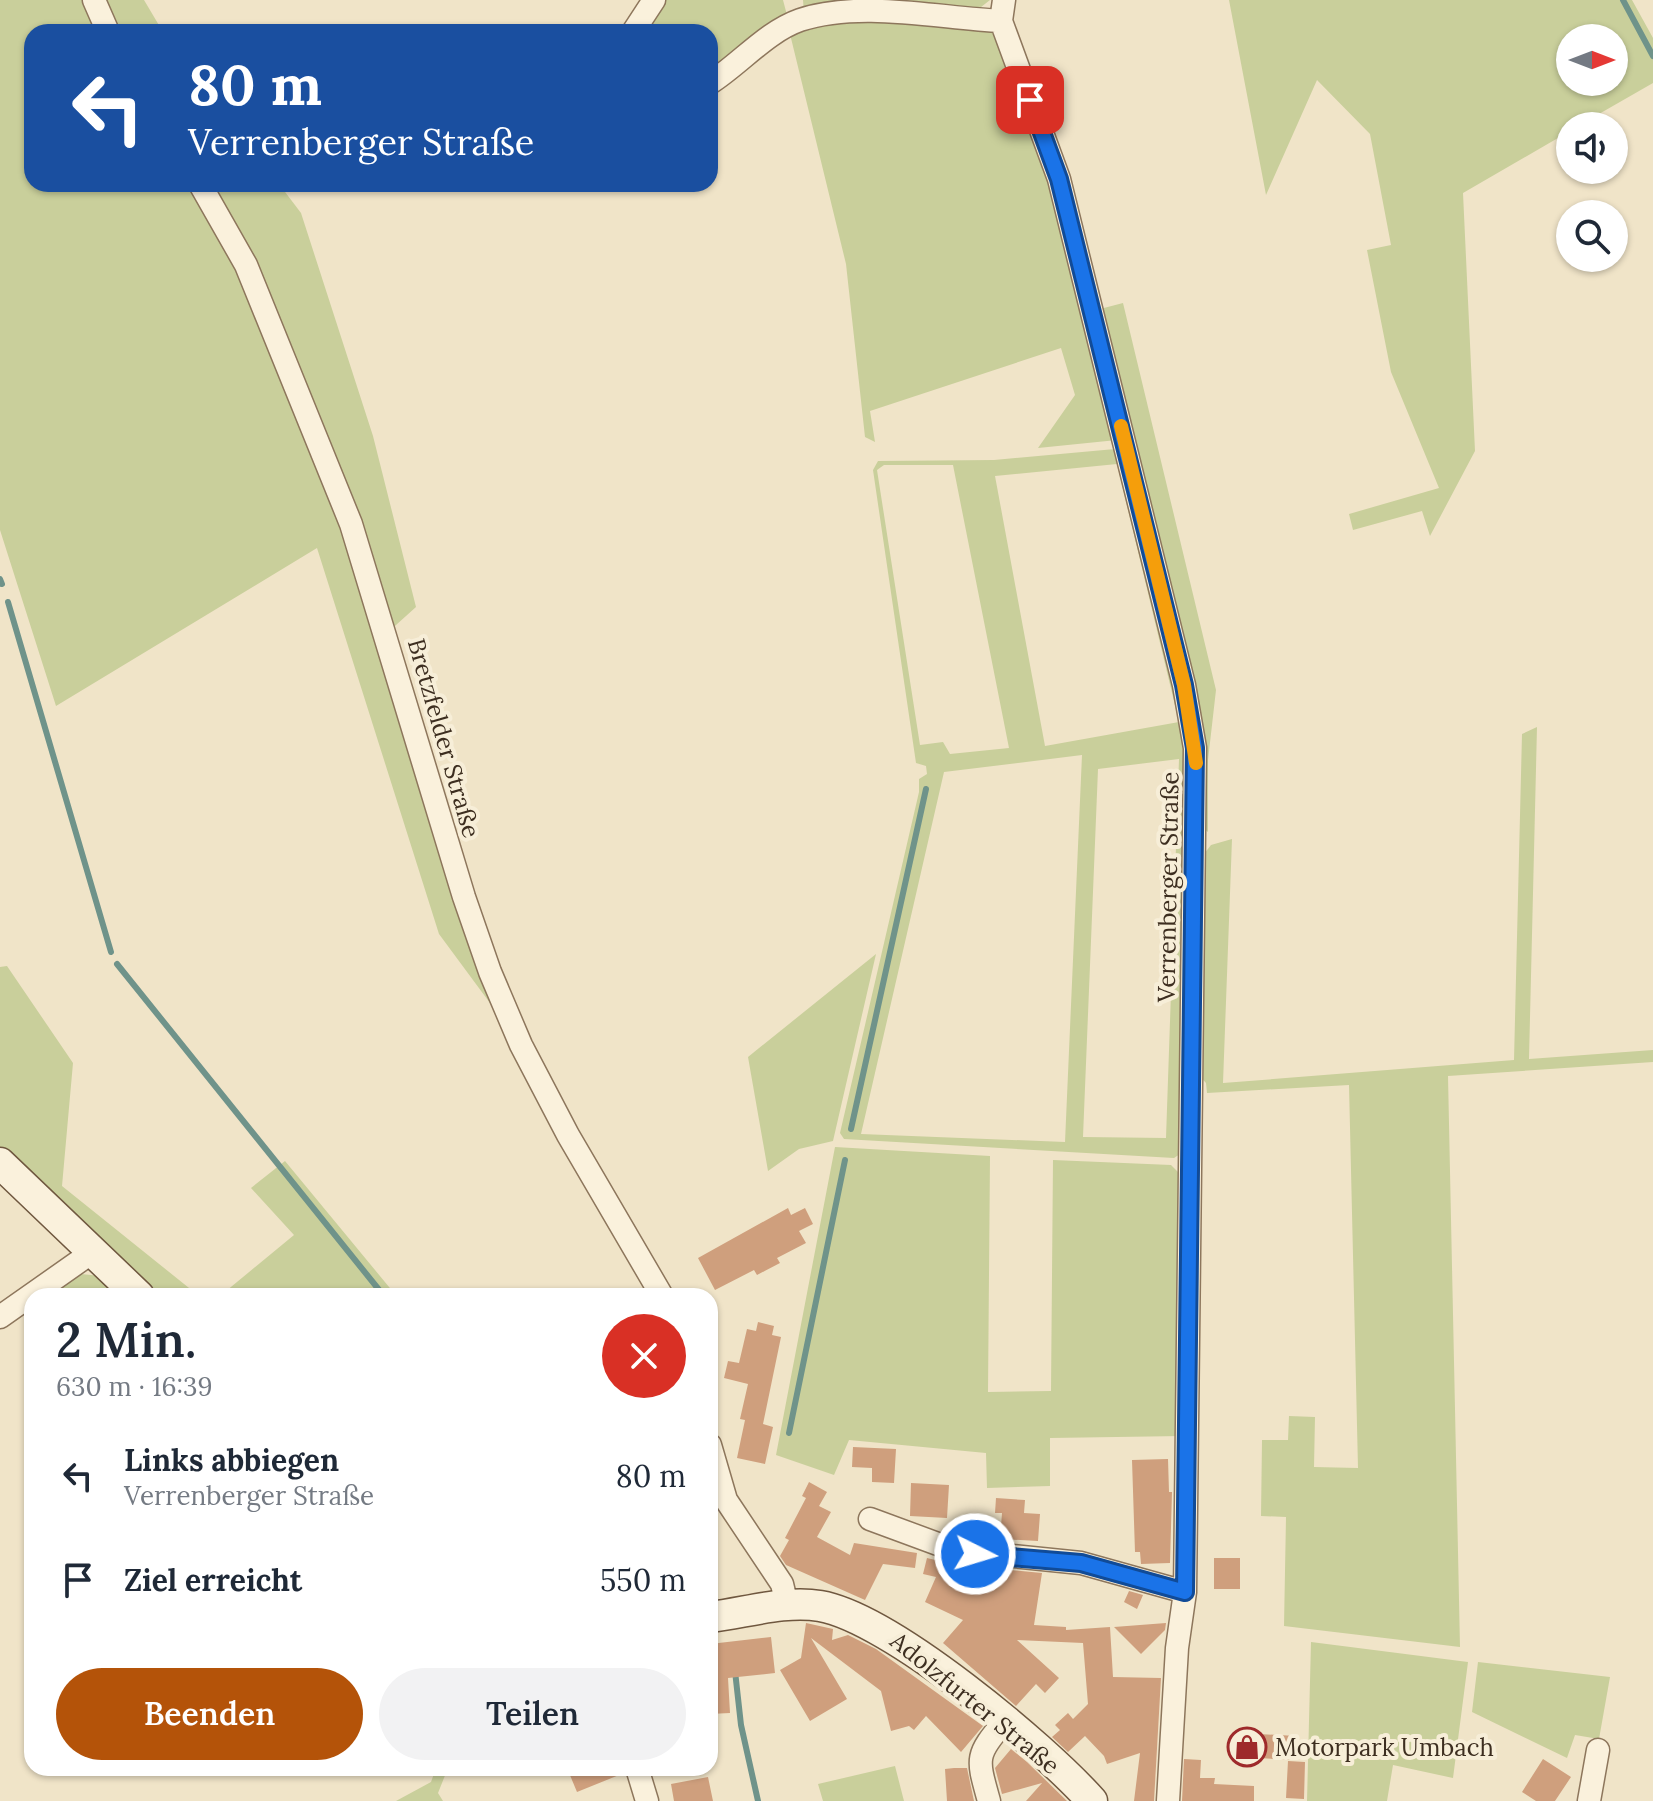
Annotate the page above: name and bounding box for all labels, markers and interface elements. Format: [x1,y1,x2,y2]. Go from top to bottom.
north arrow [1556,24,1628,96]
map controls [1556,24,1628,272]
text: 80 m [188,49,322,120]
icon: left [56,56,160,160]
pin [996,66,1064,134]
icon: arrive [1008,78,1052,122]
button: sound [1556,112,1628,184]
text: Verrenberger Straße [188,119,534,165]
button: search [1556,200,1628,272]
street label: Bretzfelder Straße [401,635,487,841]
street label: Verrenberger Straße [1150,771,1186,1004]
text: 2 Min. [56,1309,196,1370]
button: close [602,1314,686,1398]
text: 630 m · 16:39 [56,1370,212,1403]
text: Links abbiegen [124,1441,339,1479]
icon: left [56,1454,100,1498]
text: 80 m [616,1457,686,1495]
text: Verrenberger Straße [124,1479,374,1512]
position arrow [933,1512,1017,1596]
icon: arrive [56,1558,100,1602]
text: Ziel erreicht [124,1561,302,1599]
text: 550 m [600,1561,686,1599]
street label: Adolzfurter Straße [883,1625,1066,1781]
button: Beenden [56,1668,363,1760]
button: Teilen [379,1668,686,1760]
shop icon: Motorpark Umbach [1226,1726,1268,1768]
place label: Motorpark Umbach [1275,1732,1494,1763]

